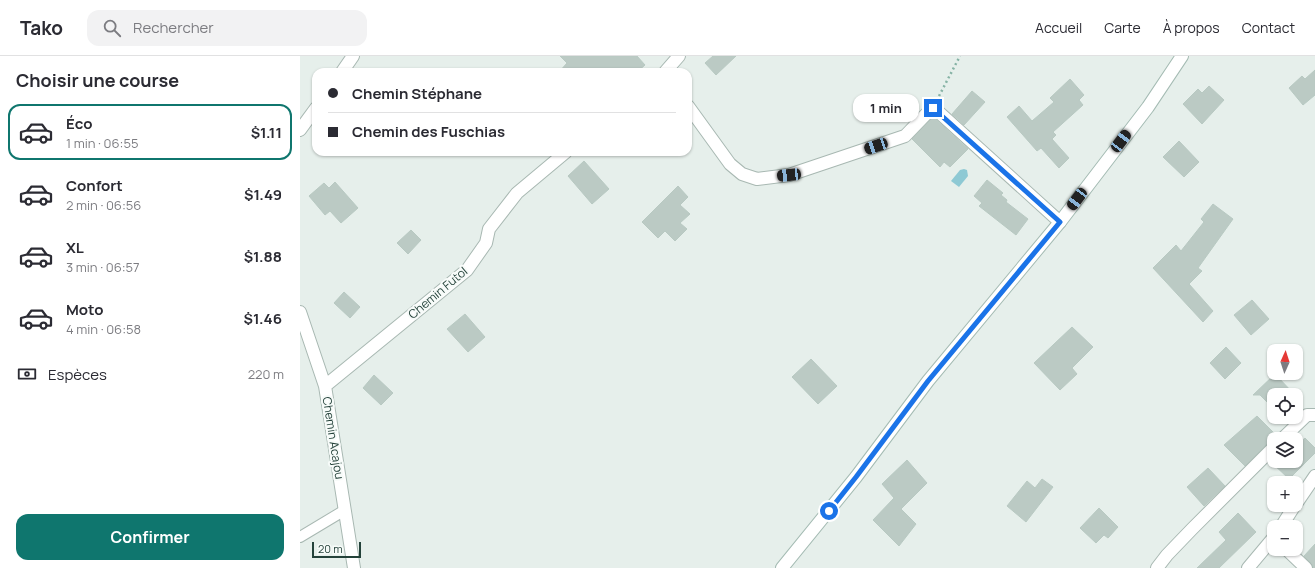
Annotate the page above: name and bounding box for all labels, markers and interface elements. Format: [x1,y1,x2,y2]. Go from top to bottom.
search box [87,10,367,46]
text: Tako [20,15,63,41]
icon: search [101,17,123,39]
text: Rechercher [133,17,214,38]
text: Accueil [1035,18,1082,37]
text: Carte [1104,18,1141,37]
text: À propos [1163,18,1220,37]
text: Contact [1242,18,1295,37]
text: Choisir une course [16,68,179,92]
text: Chemin Stéphane [352,83,482,104]
callout: 1 min [853,94,919,122]
text: 1 min [870,99,902,117]
route end [924,99,942,117]
text: Éco [66,113,92,134]
icon: car [18,114,54,150]
text: Chemin des Fuschias [352,121,505,142]
text: $1.11 [251,122,282,143]
car [1109,128,1133,154]
text: 1 min · 06:55 [66,134,139,152]
car [863,136,889,156]
car [776,168,802,182]
text: Confort [66,175,123,196]
icon: car [18,176,54,212]
text: $1.49 [244,184,282,205]
car [1065,186,1089,212]
text: 2 min · 06:56 [66,196,141,214]
text: XL [66,237,84,258]
icon: car [18,238,54,274]
text: $1.88 [244,246,282,267]
text: 3 min · 06:57 [66,258,140,276]
street label: Chemin Futol [404,263,471,322]
text: Moto [66,299,103,320]
icon: car [18,300,54,336]
text: $1.46 [244,308,282,329]
text: 4 min · 06:58 [66,320,141,338]
north arrow [1267,344,1303,380]
map controls [1267,344,1303,556]
icon: cash [16,363,38,385]
text: Espèces [48,364,107,385]
text: 220 m [248,365,284,383]
button: locate [1267,388,1303,424]
street label: Chemin Acajou [319,396,348,480]
button: layers [1267,432,1303,468]
button: + [1267,476,1303,512]
route start [820,502,838,520]
button: Confirmer [16,514,284,560]
button: − [1267,520,1303,556]
scale bar [312,540,361,559]
text: 20 m [318,541,343,556]

